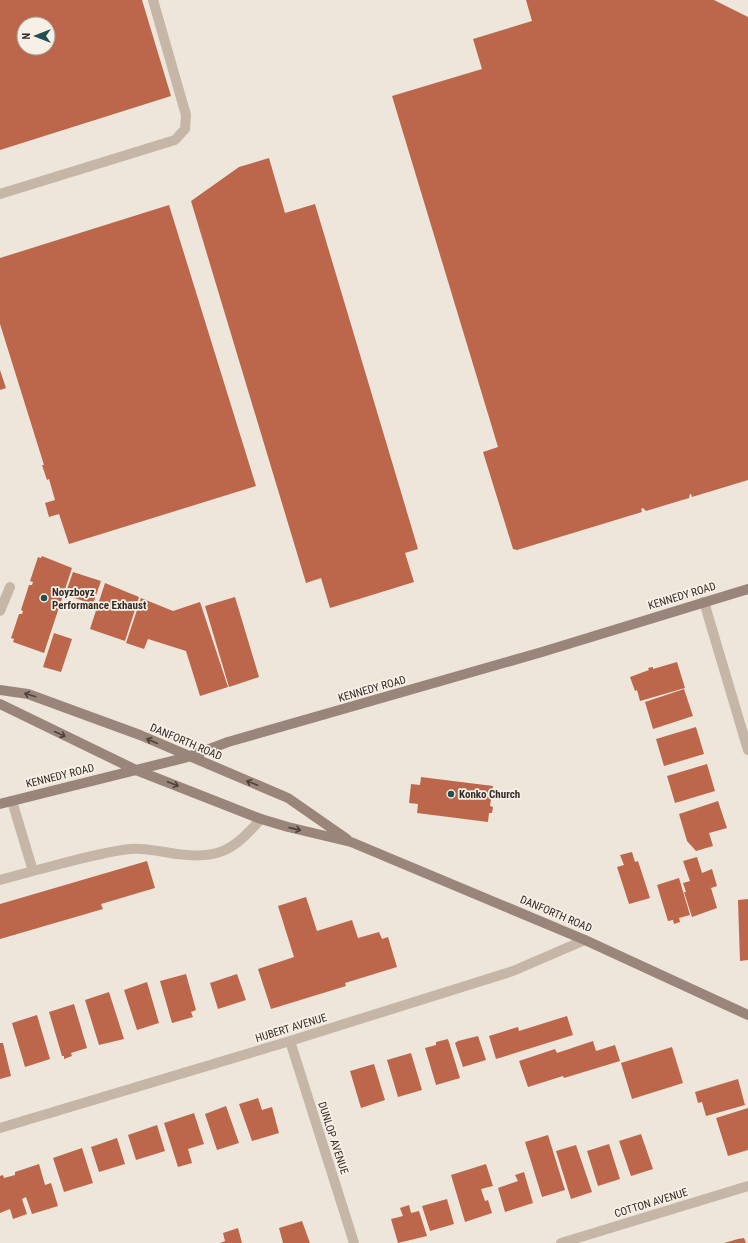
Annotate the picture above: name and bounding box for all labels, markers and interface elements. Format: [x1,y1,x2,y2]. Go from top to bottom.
north arrow [16,16,56,56]
text: N [20,32,33,39]
street label: KENNEDY ROAD [647,580,717,612]
place label: Noyzboyz Performance Exhaust [52,586,147,612]
marker: Noyzboyz Performance Exhaust [39,593,49,603]
street label: KENNEDY ROAD [337,673,407,705]
one-way arrow [24,691,37,698]
street label: DANFORTH ROAD [148,721,224,763]
one-way arrow [54,731,66,738]
one-way arrow [147,737,159,744]
street label: KENNEDY ROAD [25,761,95,791]
one-way arrow [246,779,258,786]
one-way arrow [166,781,178,789]
place label: Konko Church [459,788,520,801]
marker: Konko Church [446,789,456,799]
one-way arrow [288,825,301,833]
street label: DANFORTH ROAD [518,893,594,935]
street label: HUBERT AVENUE [254,1011,329,1045]
street label: DUNLOP AVENUE [315,1100,351,1176]
street label: COTTON AVENUE [613,1186,690,1220]

